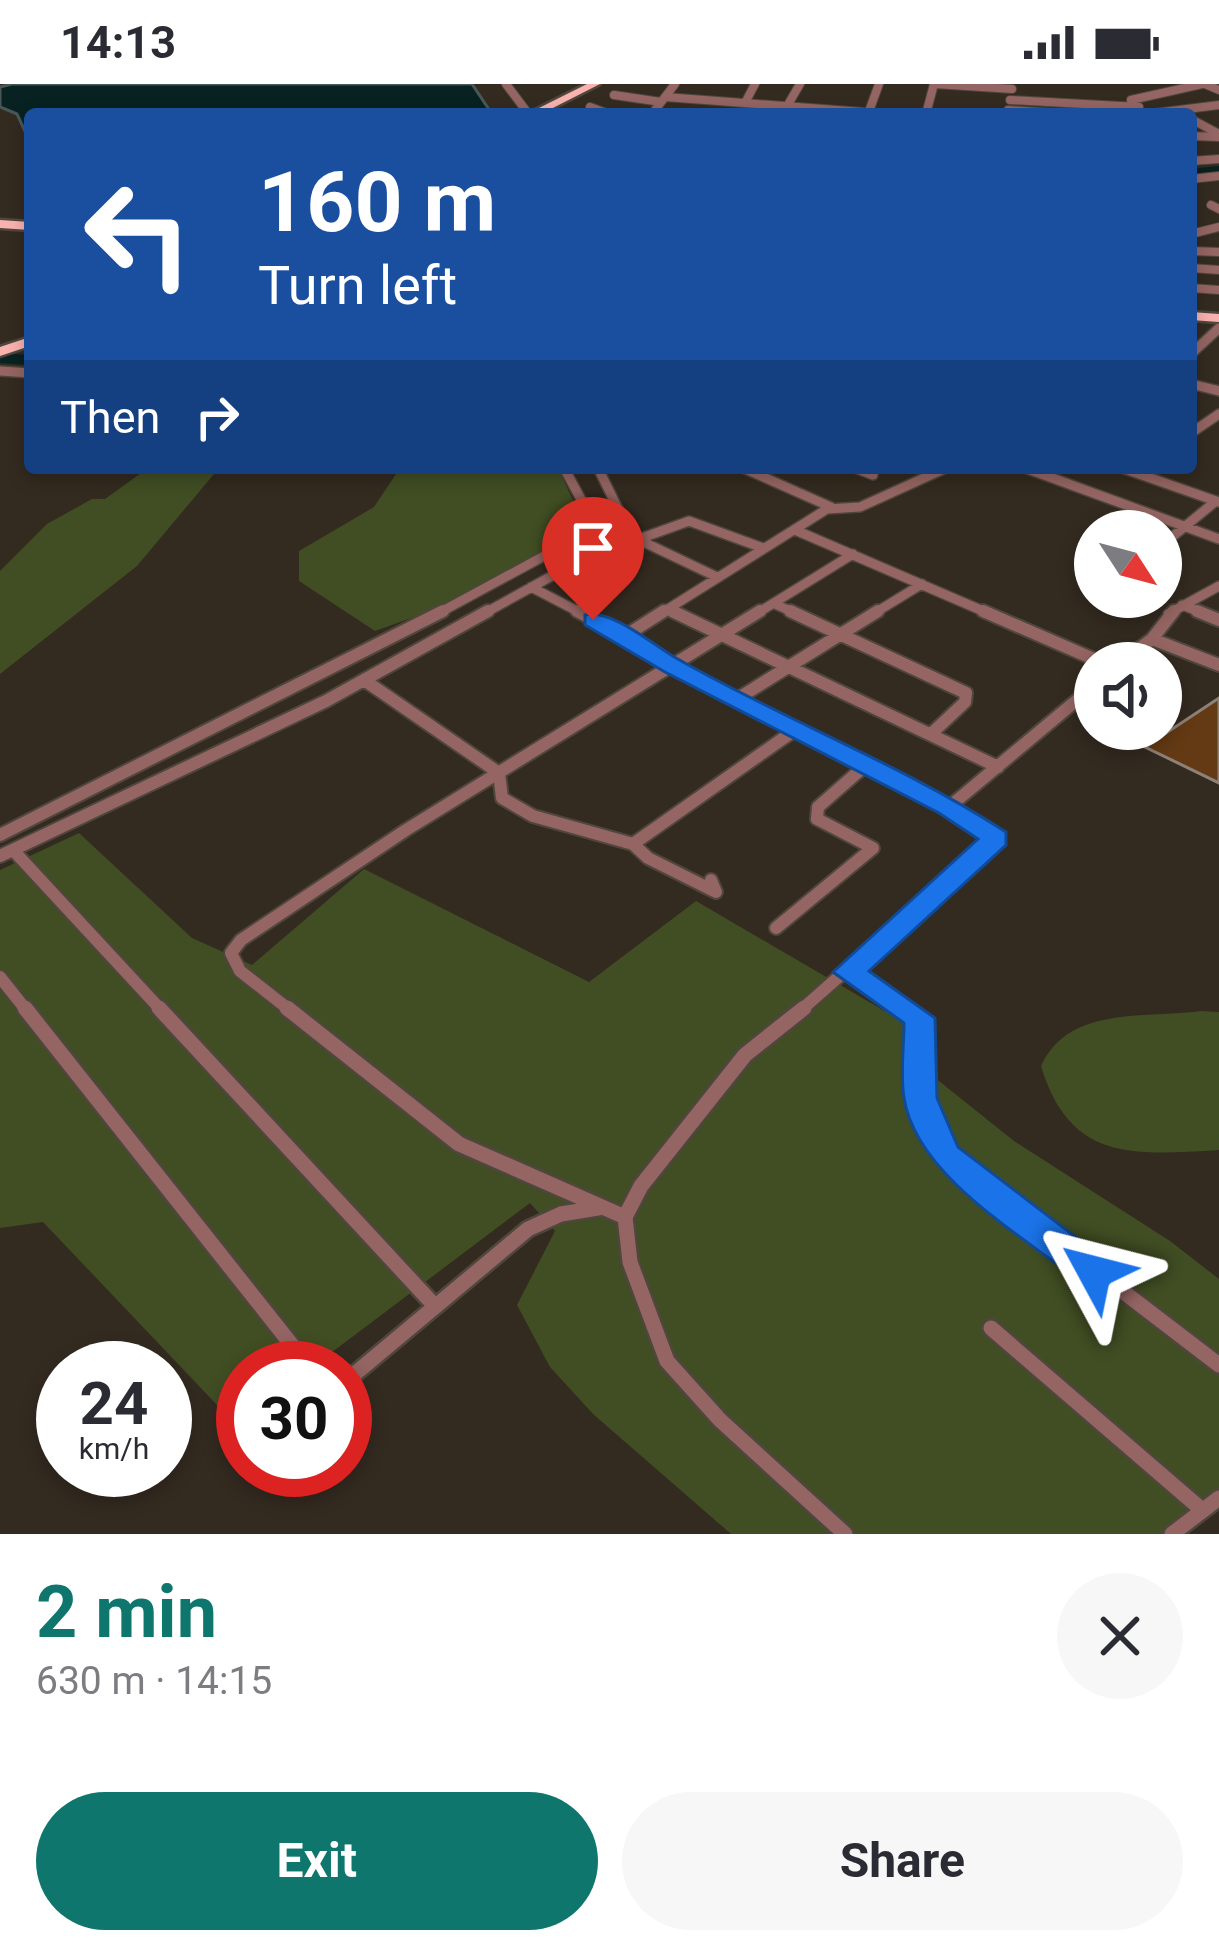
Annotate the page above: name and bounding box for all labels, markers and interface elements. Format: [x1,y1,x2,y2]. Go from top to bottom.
text: 14:13 [60,16,176,69]
text: 160 m [258,153,496,252]
icon: left [60,156,216,312]
text: Turn left [258,254,457,317]
icon: right [184,384,250,450]
text: Then [60,391,160,444]
pin [542,497,644,620]
north arrow [1074,510,1182,618]
map controls [1074,510,1182,750]
icon: arrive [560,515,626,581]
button: sound [1074,642,1182,750]
position arrow [1031,1209,1157,1335]
speed limit sign: 30 [216,1341,372,1497]
text: 24 [80,1368,148,1439]
text: km/h [79,1431,149,1466]
text: 2 min [36,1570,217,1655]
button: close [1057,1573,1183,1699]
text: 630 m · 14:15 [36,1658,272,1704]
button: Exit [36,1792,598,1930]
button: Share [622,1792,1183,1930]

